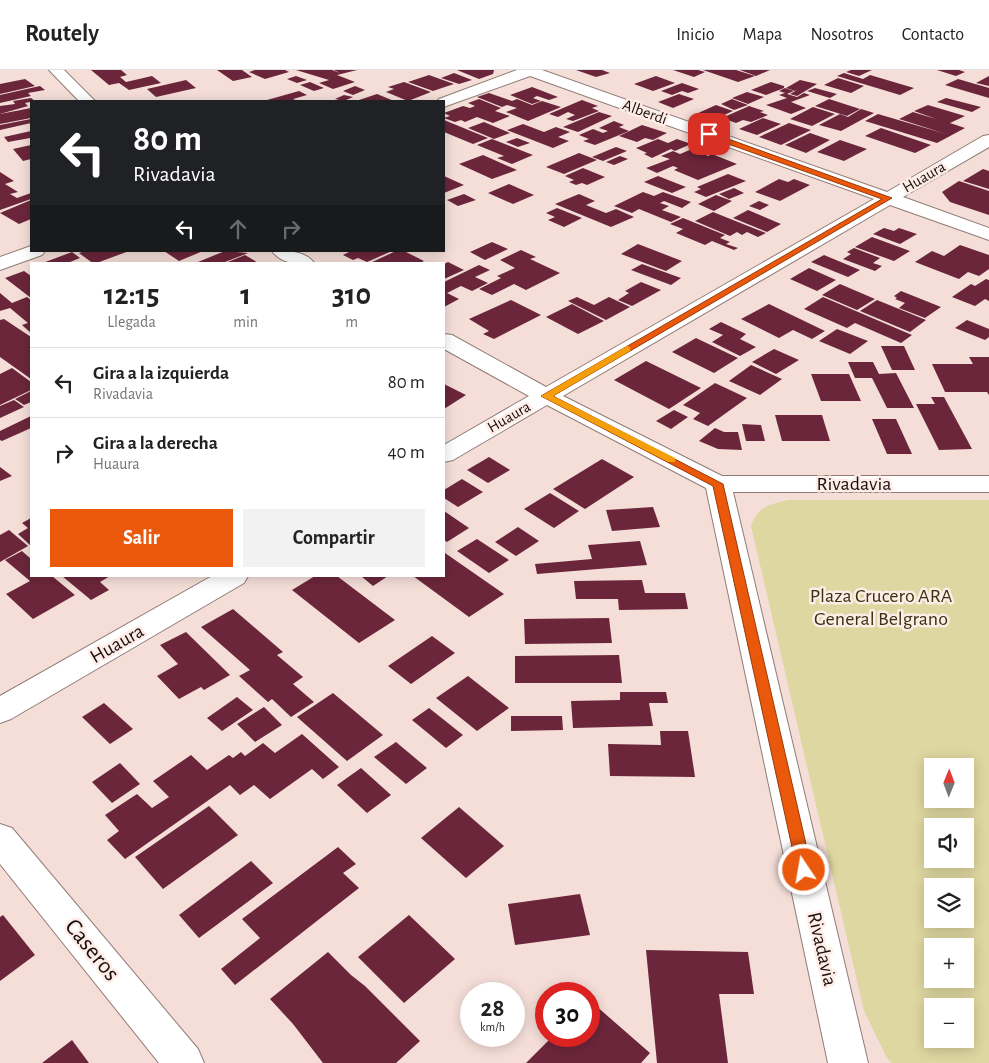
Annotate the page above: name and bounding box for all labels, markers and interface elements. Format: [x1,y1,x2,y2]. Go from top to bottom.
text: Routely [25,22,99,46]
text: Inicio [676,26,715,44]
text: Mapa [743,26,782,44]
text: Nosotros [810,26,874,44]
text: Contacto [902,26,964,44]
street label: Alberdi [621,97,669,127]
pin [688,113,730,155]
icon: left [50,120,115,185]
icon: arrive [695,120,723,148]
text: 80 m [133,122,202,157]
street label: Huaura [900,158,948,196]
text: Rivadavia [133,163,216,185]
icon: left [171,215,199,243]
icon: ahead [224,215,252,243]
icon: right [277,215,305,243]
text: 12:15 [104,280,159,310]
text: 1 [240,280,251,310]
text: 310 [332,280,371,310]
text: Llegada [107,314,156,330]
text: min [233,314,258,330]
text: m [345,314,358,330]
text: Gira a la izquierda [93,364,229,383]
icon: left [50,369,78,397]
text: 80 m [388,373,425,392]
text: Rivadavia [93,386,153,402]
street label: Huaura [485,398,533,436]
text: Gira a la derecha [93,434,218,453]
icon: right [50,439,78,467]
text: 40 m [387,443,425,462]
text: Huaura [93,456,140,472]
street label: Rivadavia [816,474,892,494]
button: Salir [50,509,233,567]
button: Compartir [243,509,425,567]
park label: Plaza Crucero ARA General Belgrano [810,586,953,629]
street label: Huaura [87,621,147,667]
north arrow [924,758,974,808]
map controls [924,758,974,1048]
button: sound [924,818,974,868]
position arrow [777,843,829,895]
button: layers [924,878,974,928]
street label: Rivadavia [804,910,840,988]
street label: Caseros [60,915,124,985]
button: + [924,938,974,988]
speed limit sign: 30 [535,982,600,1047]
text: 28 [480,996,505,1021]
button: − [924,998,974,1048]
text: km/h [480,1021,505,1033]

